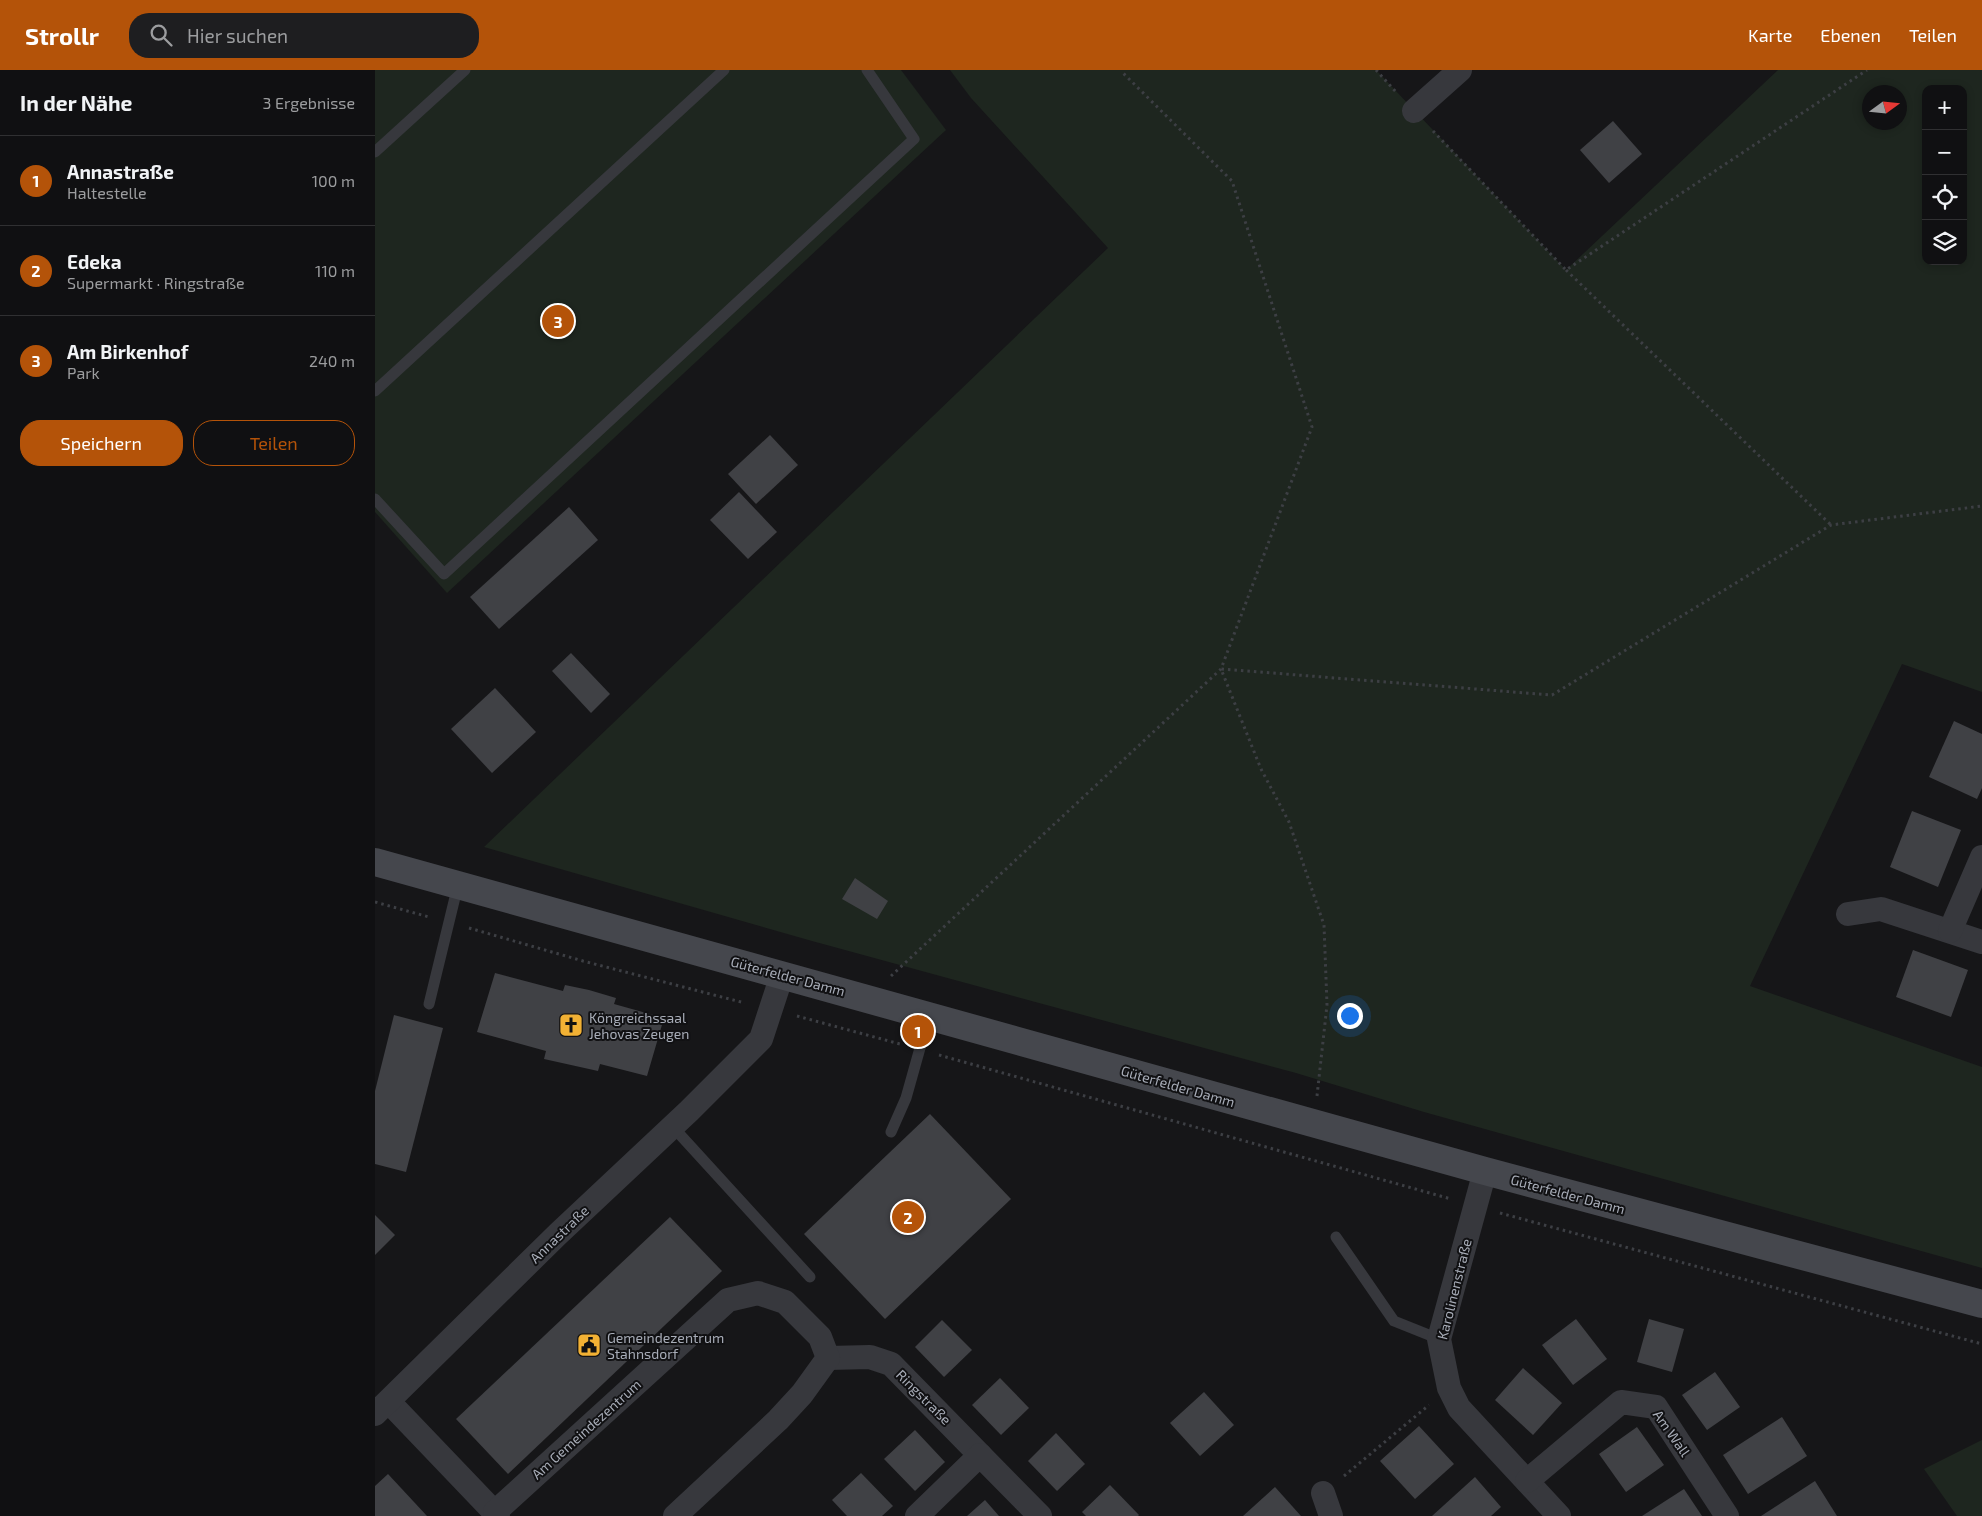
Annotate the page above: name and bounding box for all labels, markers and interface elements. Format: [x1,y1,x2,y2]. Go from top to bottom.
search box [129,13,479,58]
text: Strollr [25,21,99,50]
icon: search [147,21,175,49]
text: Hier suchen [187,24,288,47]
text: Karte [1748,24,1792,46]
text: Ebenen [1820,24,1881,46]
text: Teilen [1909,24,1957,46]
north arrow [1862,85,1907,130]
map controls [1922,85,1967,265]
button: + [1922,85,1967,130]
text: In der Nähe [20,90,132,115]
text: 3 Ergebnisse [263,93,355,112]
button: − [1922,130,1967,175]
text: Annastraße [67,160,174,183]
text: 1 [33,171,39,190]
text: 100 m [312,171,355,190]
button: locate [1922,175,1967,220]
text: Haltestelle [67,183,147,202]
button: layers [1922,220,1967,265]
text: Edeka [67,250,122,273]
text: 2 [31,261,41,280]
text: 110 m [315,261,355,280]
text: Supermarkt · Ringstraße [67,273,245,292]
pin: 3 [542,302,574,340]
text: Am Birkenhof [67,340,188,363]
text: 3 [31,351,41,370]
text: 240 m [309,351,355,370]
text: Park [67,363,100,382]
button: Speichern [20,420,183,466]
button: Teilen [193,420,355,466]
street label: Güterfelder Damm [729,953,847,999]
your location [1337,1003,1363,1029]
place label: Köngreichssaal Jehovas Zeugen [589,1009,689,1042]
church icon: Köngreichssaal Jehovas Zeugen [558,1012,584,1038]
pin: 1 [902,1012,934,1050]
street label: Güterfelder Damm [1119,1062,1237,1110]
street label: Güterfelder Damm [1509,1171,1627,1217]
pin: 2 [892,1198,924,1236]
street label: Annastraße [526,1202,592,1266]
street label: Karolinenstraße [1433,1237,1475,1341]
place label: Gemeindezentrum Stahnsdorf [607,1329,724,1362]
public building icon: Gemeindezentrum Stahnsdorf [576,1332,602,1358]
street label: Ringstraße [893,1366,955,1428]
street label: Am Gemeindezentrum [528,1375,644,1483]
street label: Am Wall [1650,1406,1695,1460]

